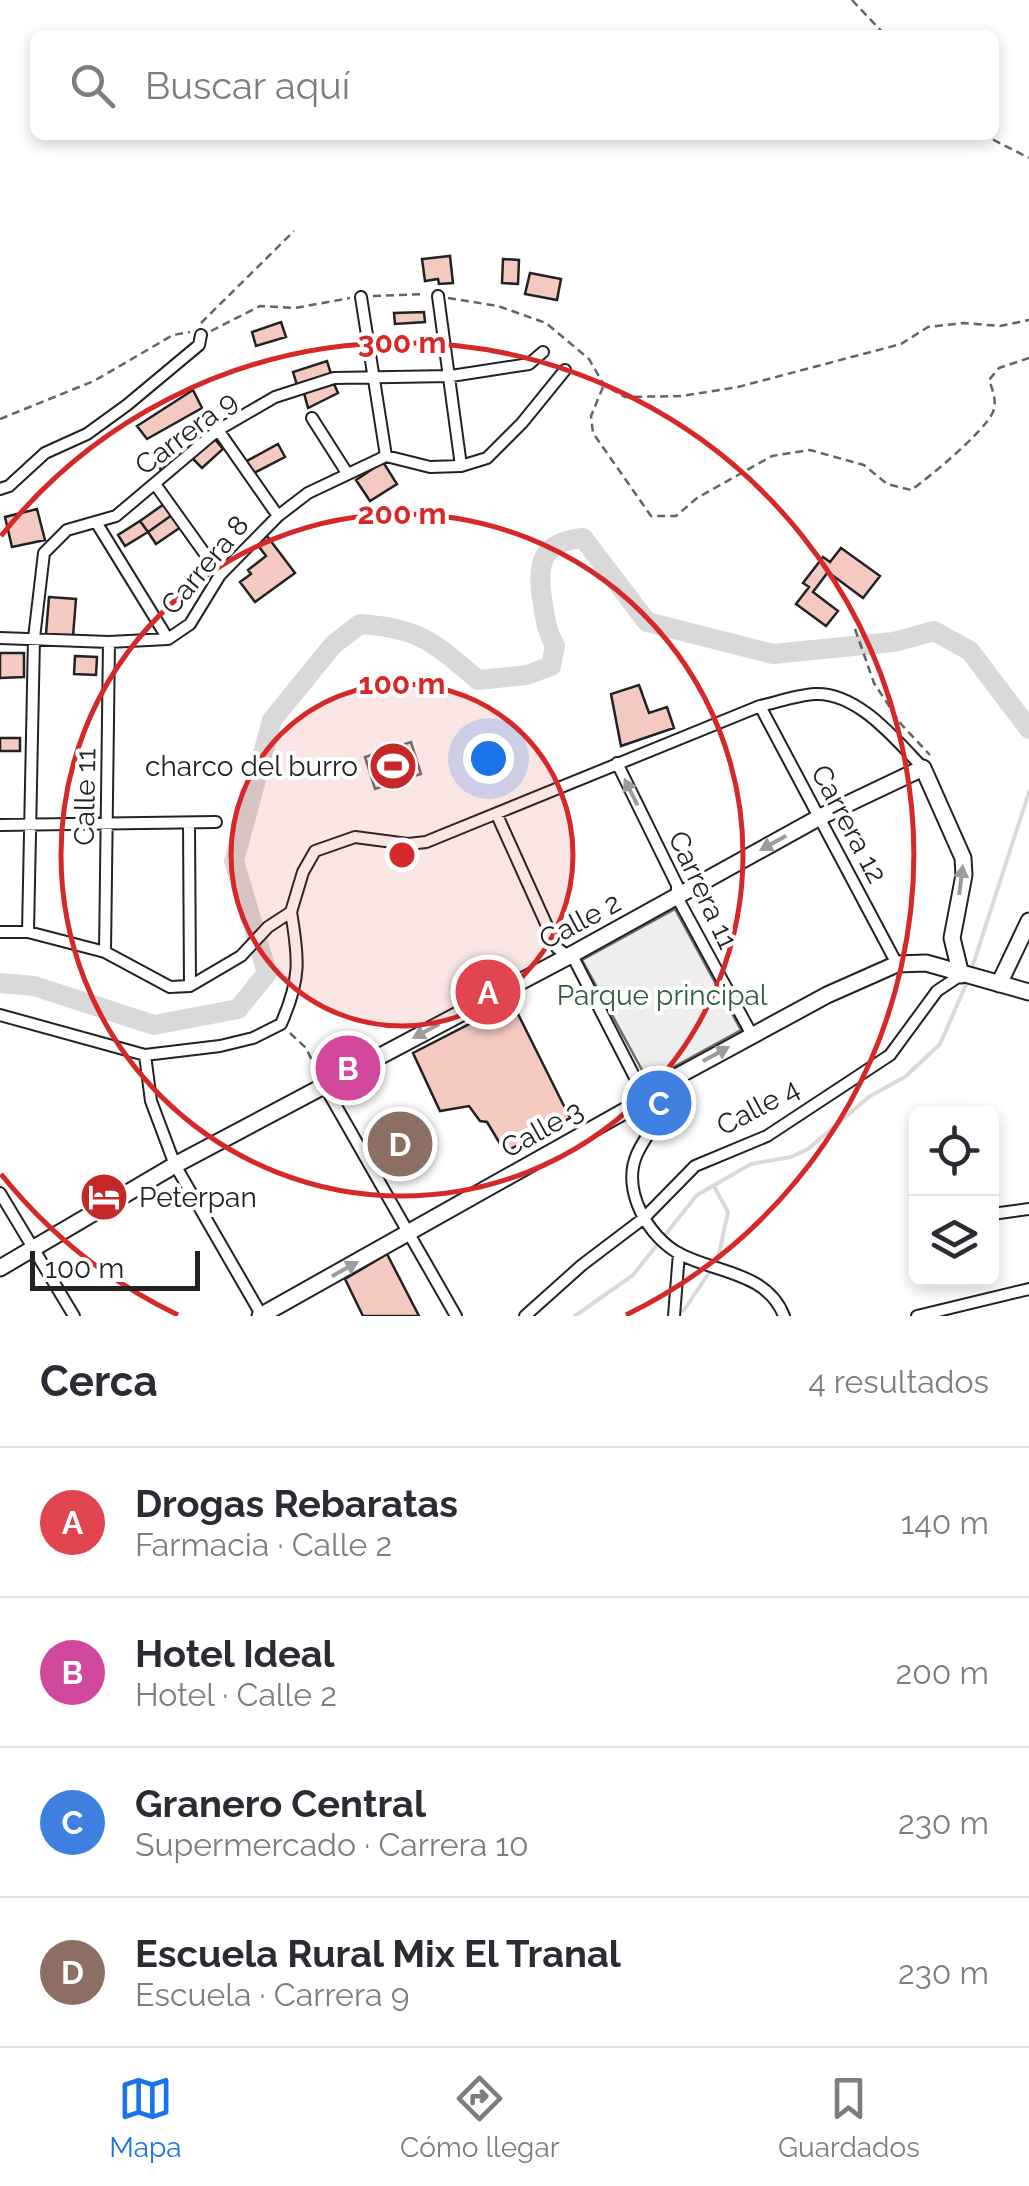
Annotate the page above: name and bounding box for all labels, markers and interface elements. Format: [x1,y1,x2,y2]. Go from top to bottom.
search box [30,30,999,140]
icon: search [65,58,120,113]
text: Buscar aquí [145,63,350,108]
text: 300 m [358,325,446,360]
street label: Carrera 9 [129,384,243,482]
text: 200 m [358,496,446,531]
street label: Carrera 8 [154,509,256,621]
text: 100 m [359,666,445,701]
your location [463,733,514,784]
sports icon: charco del burro [367,740,419,792]
street label: Calle 11 [68,748,102,846]
place label: charco del burro [145,750,358,783]
street label: Carrera 12 [804,759,894,889]
one-way arrow [623,777,640,806]
street label: Carrera 11 [661,826,745,954]
one-way arrow [759,834,787,852]
centre of rings [384,837,420,873]
one-way arrow [954,864,970,895]
street label: Calle 2 [533,886,627,956]
pin: A [456,954,520,1030]
park label: Parque principal [557,979,768,1012]
one-way arrow [411,1023,440,1040]
pin: B [316,1030,380,1106]
one-way arrow [702,1046,731,1063]
pin: C [626,1066,692,1140]
street label: Calle 4 [711,1072,805,1142]
street label: Calle 3 [495,1093,589,1165]
pin: D [368,1106,432,1182]
map controls [909,1106,999,1286]
button: locate [909,1106,999,1196]
hotel icon: Peterpan [78,1171,130,1223]
place label: Peterpan [139,1181,257,1214]
button: layers [909,1196,999,1286]
scale bar [30,1246,200,1290]
text: 100 m [45,1252,124,1285]
one-way arrow [330,1260,359,1277]
text: Cerca [40,1357,158,1406]
text: 4 resultados [808,1363,989,1400]
text: Drogas Rebaratas [135,1481,458,1526]
text: A [62,1504,83,1541]
text: 140 m [901,1504,989,1541]
text: Farmacia · Calle 2 [135,1526,392,1563]
text: Hotel Ideal [135,1631,335,1676]
text: B [62,1654,83,1691]
text: 200 m [896,1654,989,1691]
text: Hotel · Calle 2 [135,1676,337,1713]
text: Granero Central [135,1781,426,1826]
text: C [62,1804,83,1841]
text: 230 m [898,1804,989,1841]
text: Supermercado · Carrera 10 [135,1826,529,1863]
text: Escuela Rural Mix El Tranal [135,1931,621,1976]
text: D [61,1954,84,1991]
text: 230 m [898,1954,989,1991]
text: Escuela · Carrera 9 [135,1976,409,2013]
tab: Mapa [109,2071,181,2164]
tab: Cómo llegar [400,2071,560,2164]
tab: Guardados [778,2071,920,2164]

